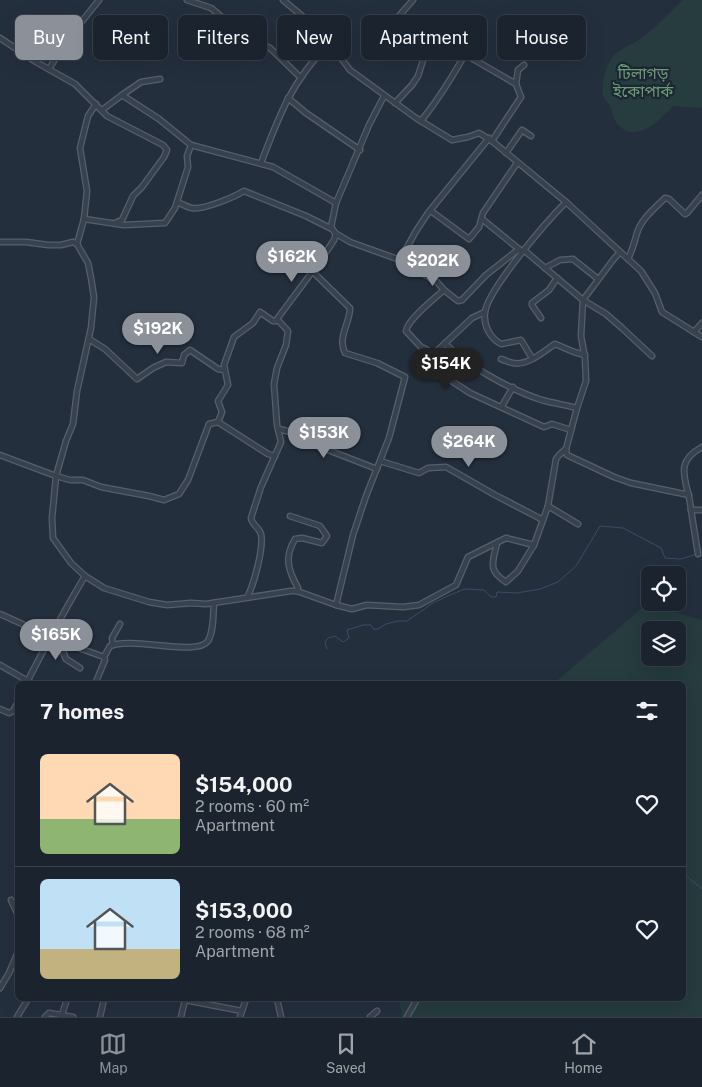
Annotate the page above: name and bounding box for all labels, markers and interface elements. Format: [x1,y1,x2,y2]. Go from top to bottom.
chip: Buy [15,15,83,60]
chip: Rent [93,15,168,60]
chip: Filters [178,15,267,60]
chip: New [277,15,351,60]
chip: Apartment [361,15,487,60]
chip: House [497,15,586,60]
park label: টিলাগড় ইকোপার্ক [612,64,674,101]
pin: $162K [257,240,327,283]
pin: $202K [398,244,468,287]
text: $162K [267,247,317,266]
text: $202K [407,251,460,270]
pin: $192K [123,312,193,355]
text: $192K [133,319,183,338]
pin: $154K [411,348,481,390]
text: $154K [421,354,471,373]
pin: $153K [289,416,359,459]
text: $153K [299,423,349,442]
pin: $264K [434,426,504,468]
text: $264K [442,432,496,451]
map controls [641,566,686,666]
button: locate [641,566,686,611]
pin: $165K [21,618,91,661]
button: layers [641,621,686,666]
text: $165K [31,625,81,644]
icon: filters [633,697,661,725]
text: 7 homes [40,699,124,724]
text: $154,000 [195,772,293,797]
icon: home [80,774,140,834]
icon: heart [633,790,661,818]
text: 2 rooms · 60 m² [195,797,309,816]
text: Apartment [195,816,275,835]
text: $153,000 [195,898,293,923]
icon: home [80,899,140,959]
icon: heart [633,915,661,943]
text: 2 rooms · 68 m² [195,923,310,942]
text: Apartment [195,942,275,961]
tab: Map [99,1030,128,1076]
tab: Saved [326,1030,366,1076]
tab: Home [564,1030,603,1076]

